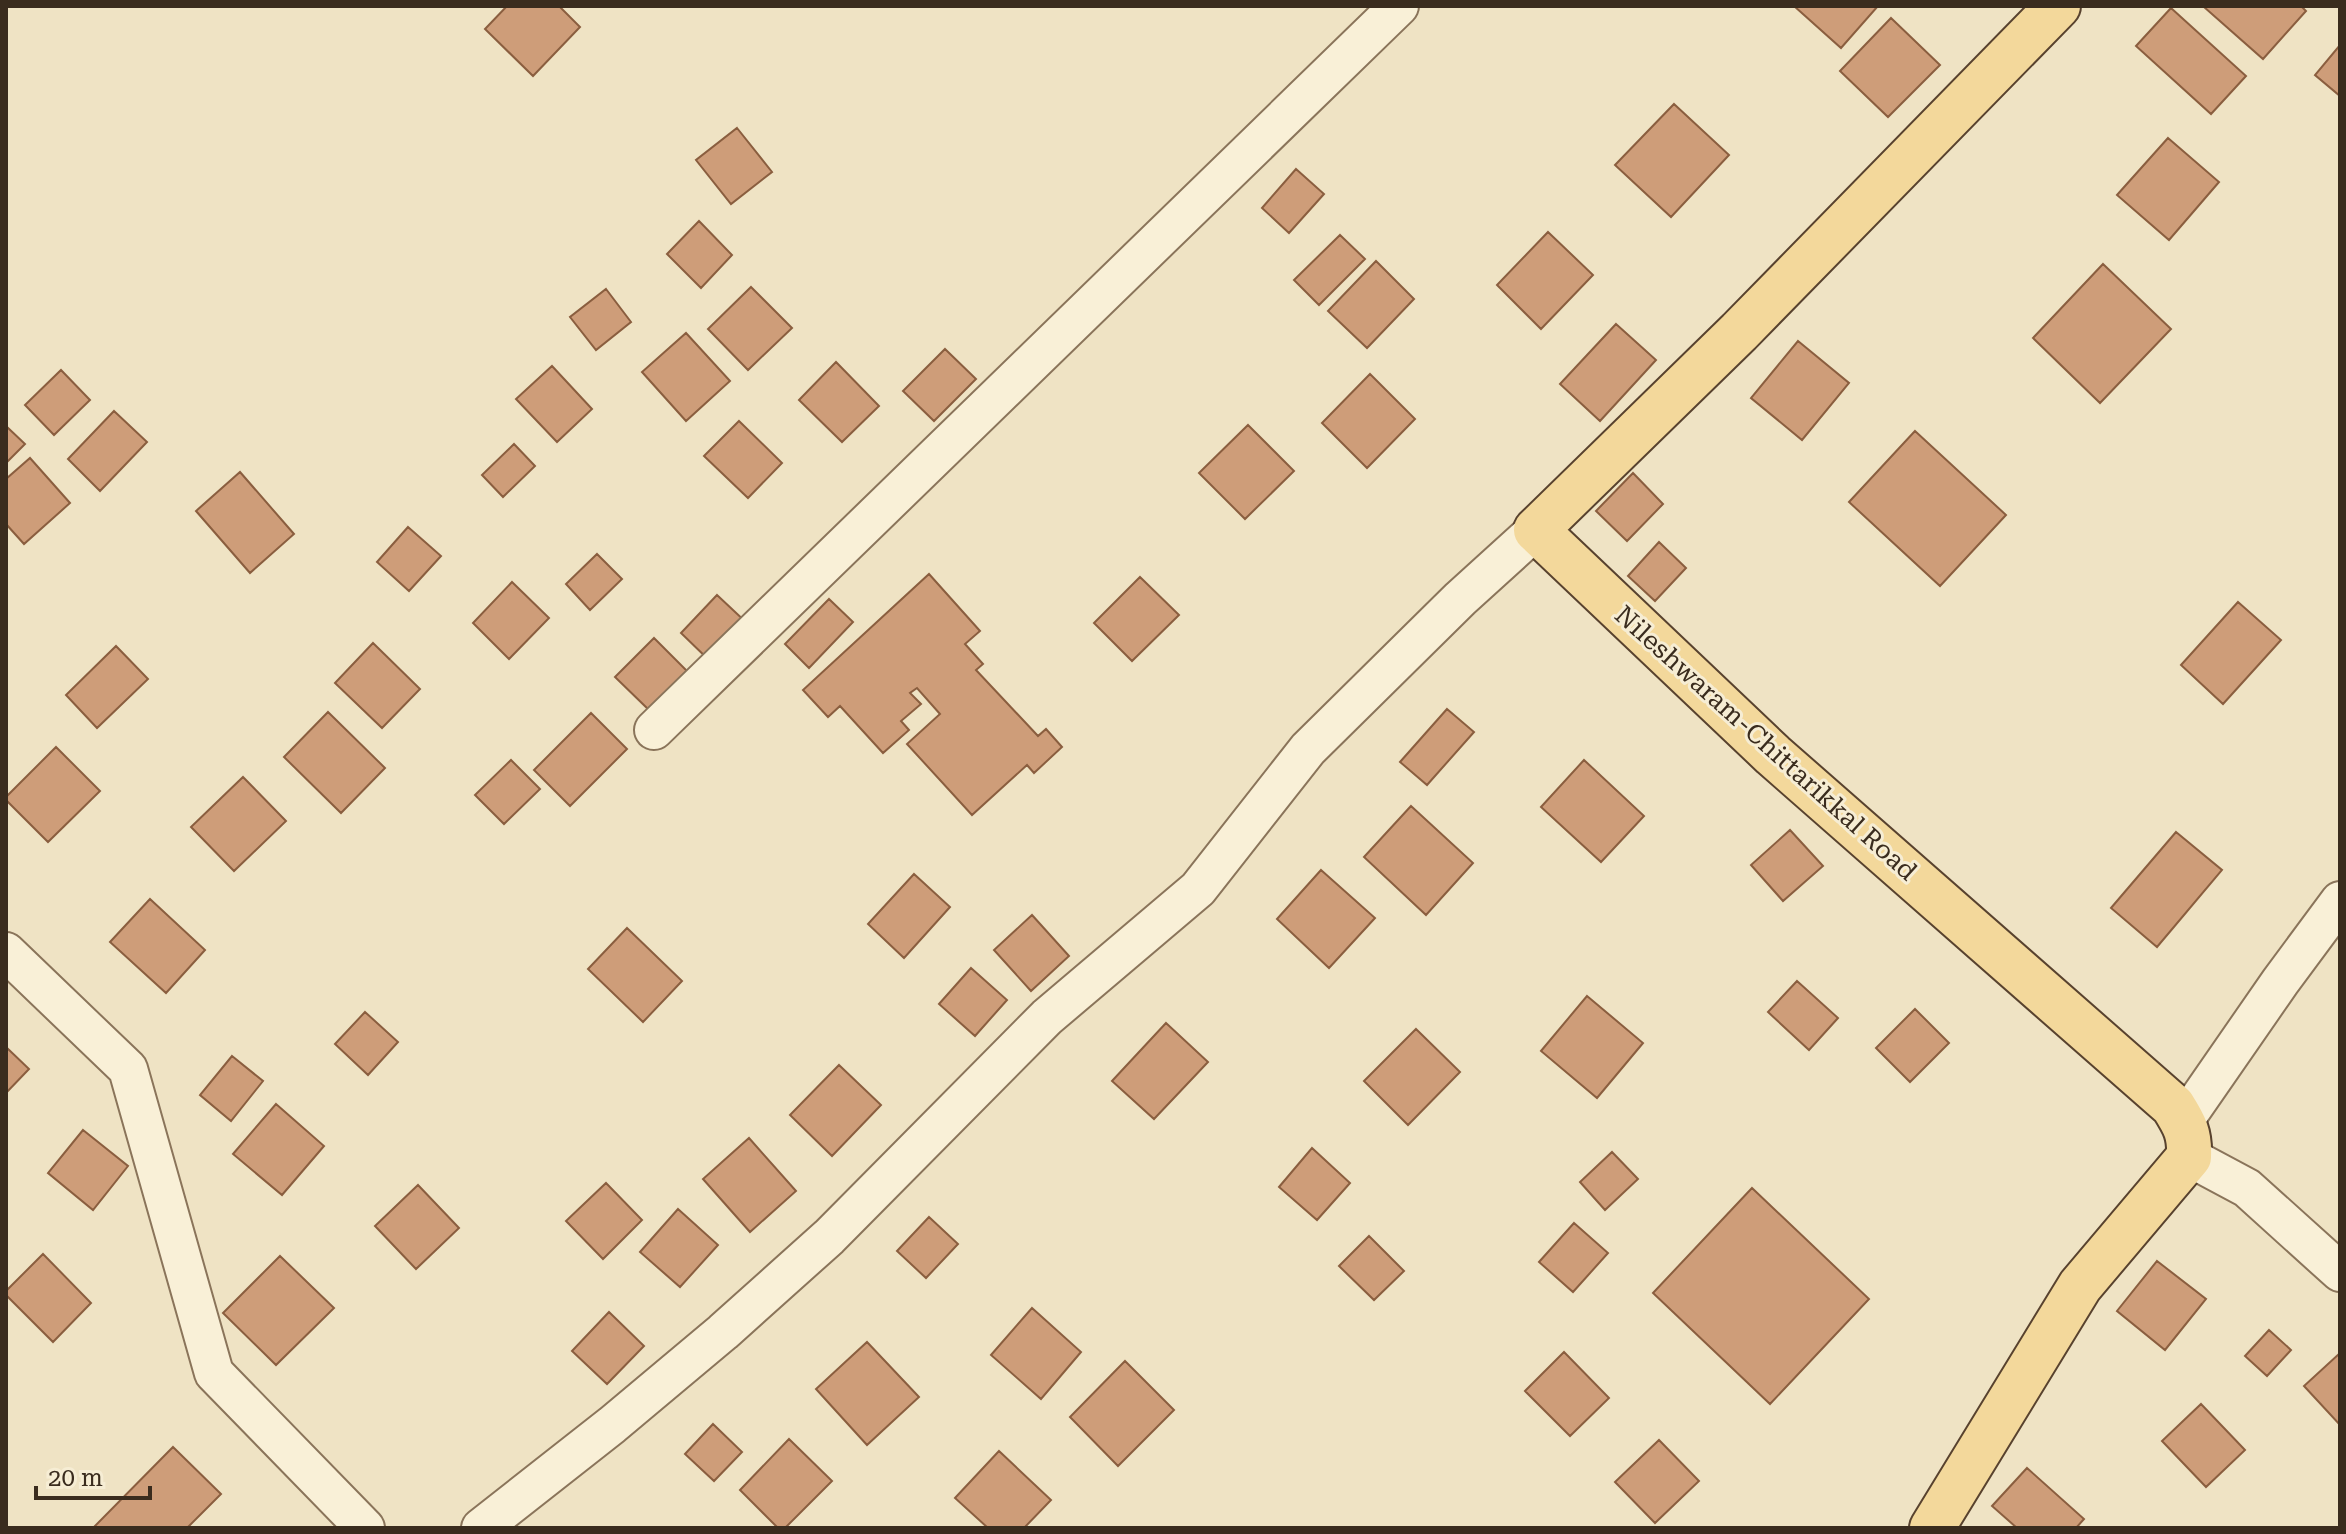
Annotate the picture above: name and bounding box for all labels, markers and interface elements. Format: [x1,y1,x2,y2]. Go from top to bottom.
street label: Nileshwaram-Chittarikkal Road [1609,600,1923,887]
scale bar [36,1450,150,1500]
text: 20 m [48,1464,103,1492]

